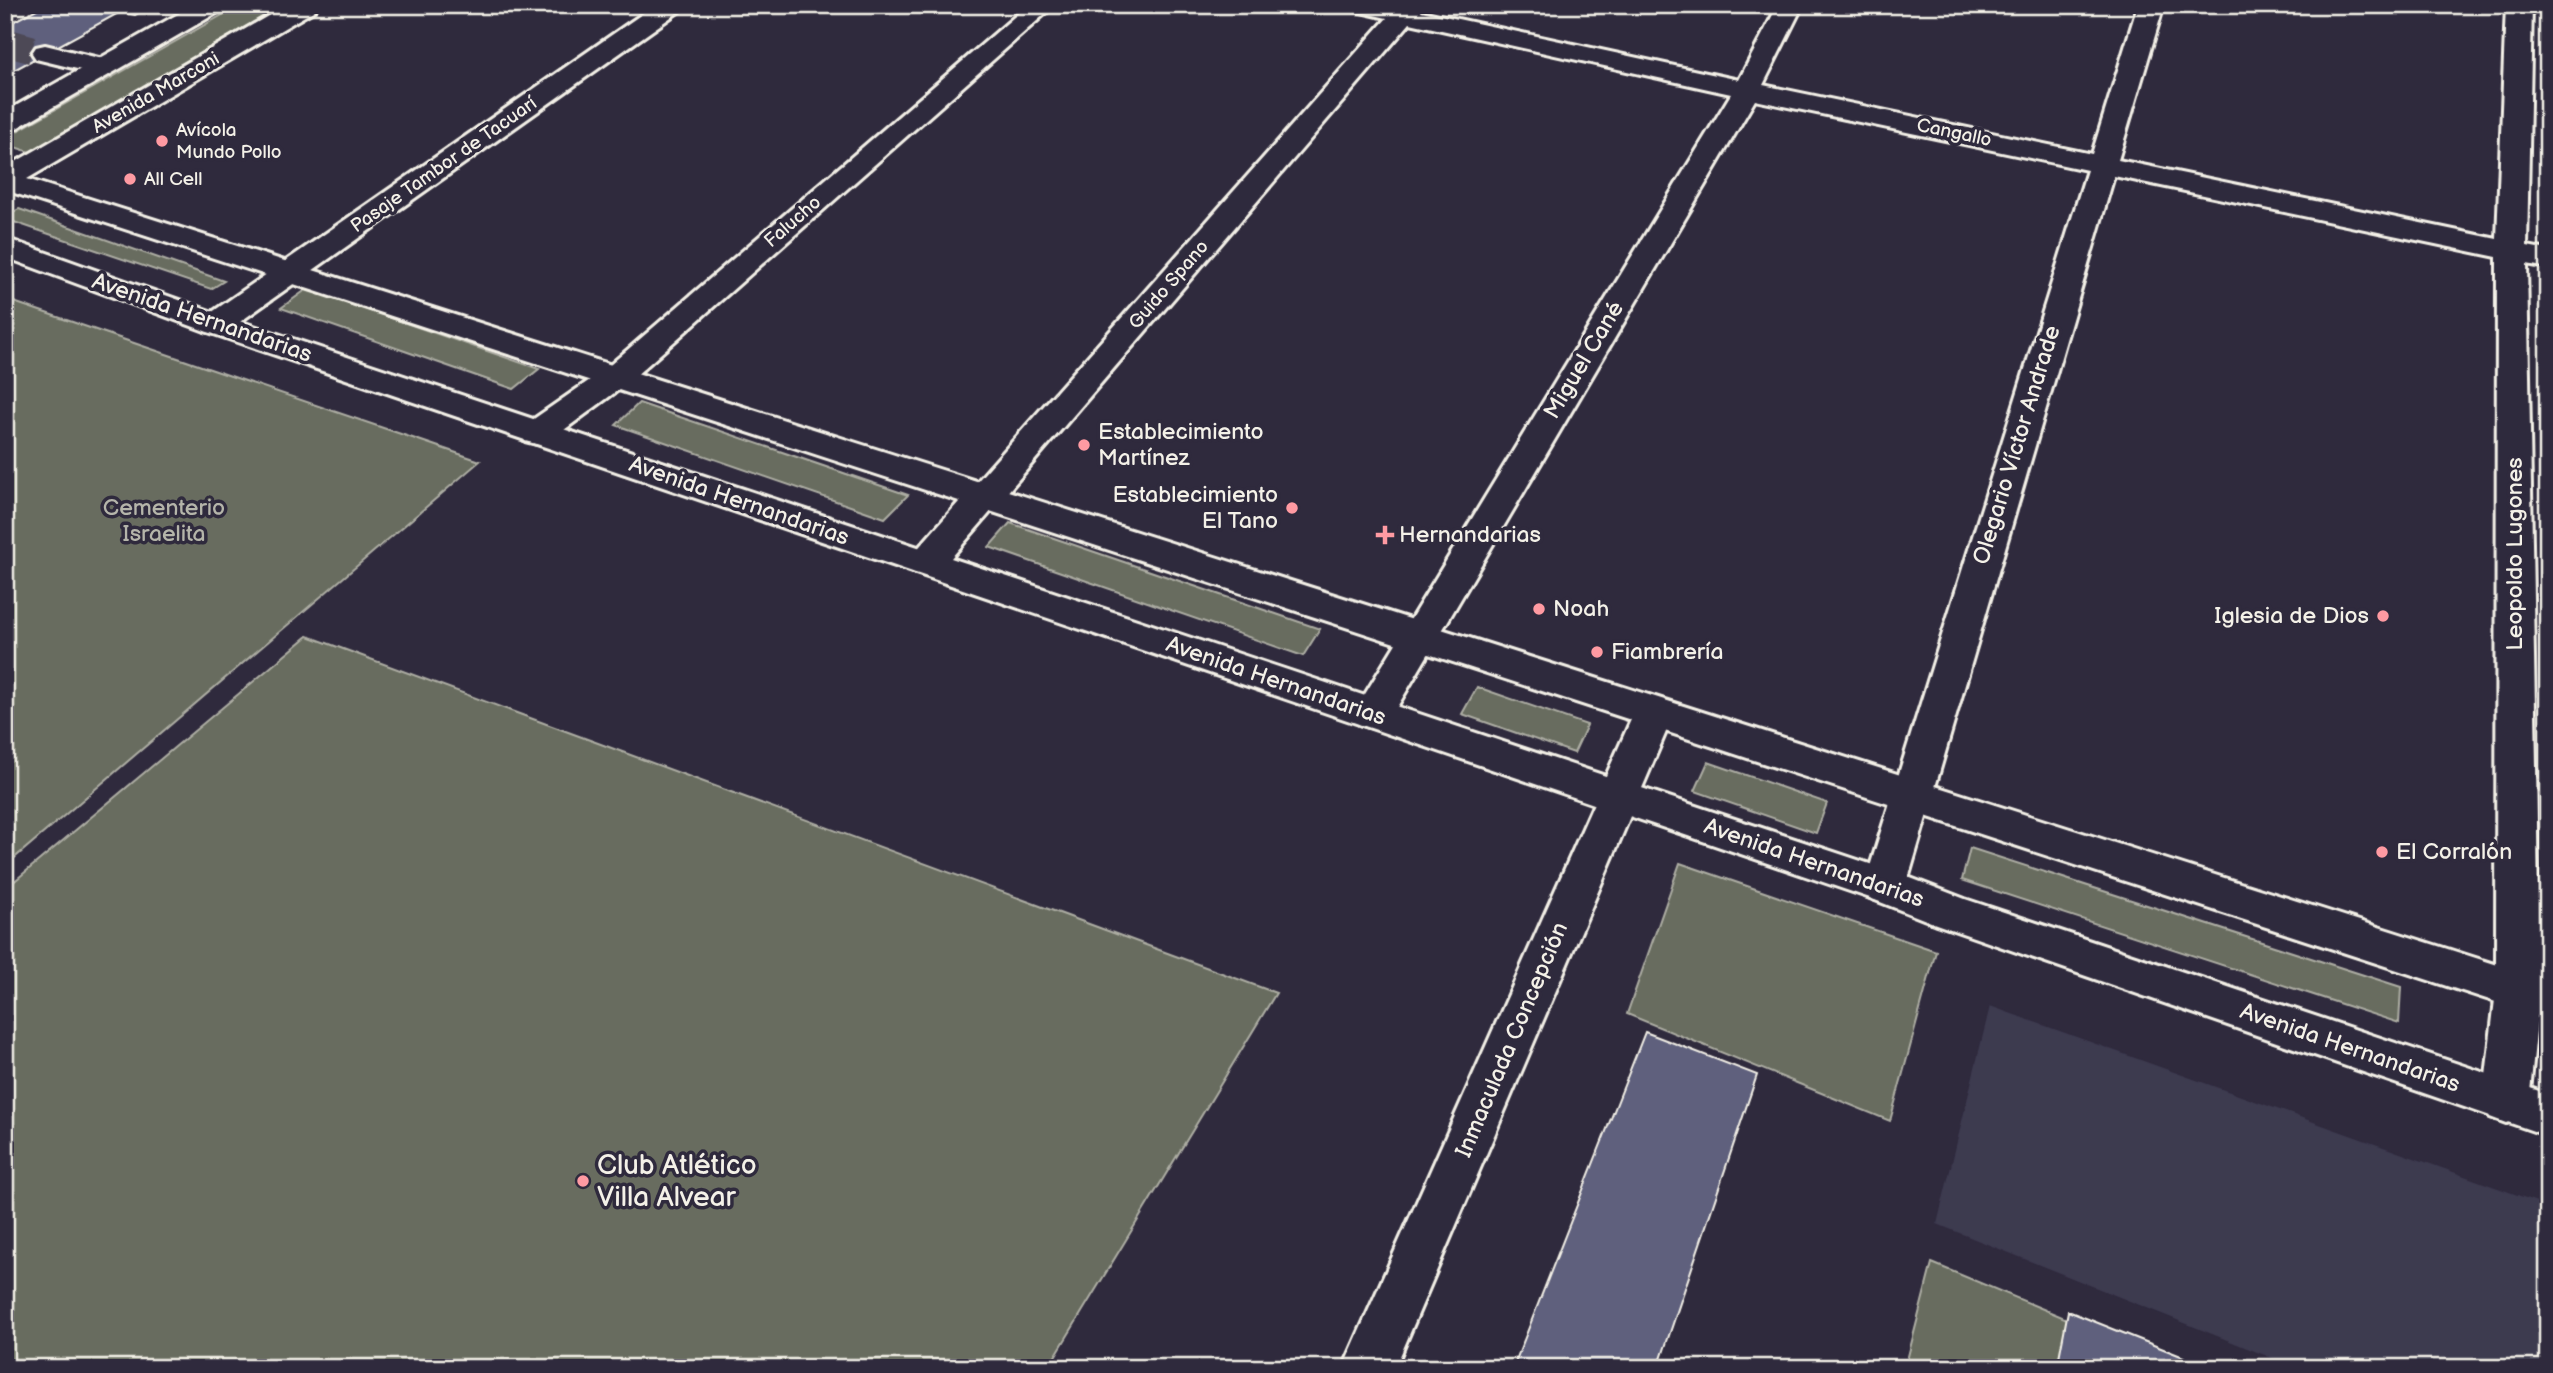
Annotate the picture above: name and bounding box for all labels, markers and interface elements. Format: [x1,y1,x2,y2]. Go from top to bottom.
street label: Avenida Marconi [88,47,224,139]
street label: Pasaje Tambor de Tacuarí [347,92,542,238]
street label: Cangallo [1915,114,1993,152]
place label: Avícola Mundo Pollo [176,119,282,164]
marker: Avícola Mundo Pollo [154,133,170,149]
place label: All Cell [144,168,202,191]
marker: All Cell [122,171,138,187]
street label: Falucho [760,191,826,253]
street label: Guido Spano [1124,236,1214,334]
street label: Avenida Hernandarias [88,267,316,369]
street label: Miguel Cané [1538,296,1630,424]
street label: Olegario Víctor Andrade [1967,322,2067,568]
place label: Establecimiento Martínez [1098,418,1264,472]
marker: Establecimiento Martínez [1076,437,1092,453]
street label: Avenida Hernandarias [625,450,853,552]
street label: Leopoldo Lugones [2501,457,2529,651]
place label: Establecimiento El Tano [1112,481,1278,535]
park label: Cementerio Israelita [103,494,225,548]
marker: Establecimiento El Tano [1284,500,1300,516]
place label: Hernandarias [1399,521,1541,549]
marker: Hernandarias [1377,527,1393,543]
place label: Noah [1553,595,1609,623]
marker: Noah [1531,601,1547,617]
place label: Iglesia de Dios [2214,602,2369,630]
marker: Iglesia de Dios [2375,608,2391,624]
street label: Avenida Hernandarias [1162,630,1390,732]
place label: Fiambrería [1611,638,1724,666]
marker: Fiambrería [1589,644,1605,660]
street label: Avenida Hernandarias [1700,812,1928,914]
place label: El Corralón [2396,838,2512,866]
marker: El Corralón [2374,844,2390,860]
street label: Inmaculada Concepción [1450,918,1574,1162]
street label: Avenida Hernandarias [2236,997,2464,1099]
place label: Club Atlético Villa Alvear [597,1149,757,1214]
marker: Club Atlético Villa Alvear [575,1173,591,1189]

